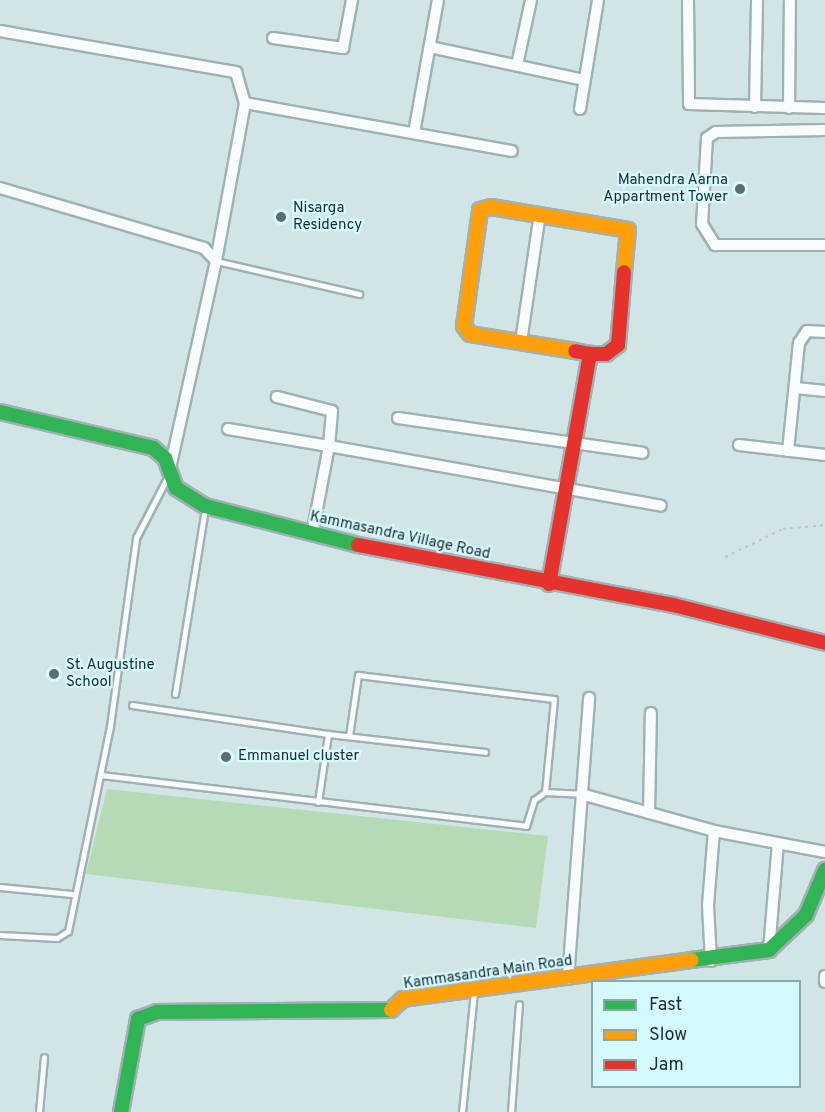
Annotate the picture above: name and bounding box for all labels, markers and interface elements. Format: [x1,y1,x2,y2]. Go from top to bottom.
place label: Mahendra Aarna Appartment Tower [603,171,728,206]
marker: Mahendra Aarna Appartment Tower [733,182,747,196]
place label: Nisarga Residency [293,199,362,234]
marker: Nisarga Residency [274,210,288,224]
street label: Kammasandra Village Road [308,508,492,564]
place label: St. Augustine School [66,656,155,691]
marker: St. Augustine School [47,667,61,681]
place label: Emmanuel cluster [238,748,359,766]
marker: Emmanuel cluster [219,750,233,764]
street label: Kammasandra Main Road [402,952,574,994]
legend [591,980,801,1088]
text: Fast [649,994,682,1017]
text: Slow [649,1024,687,1047]
text: Jam [649,1054,684,1077]

